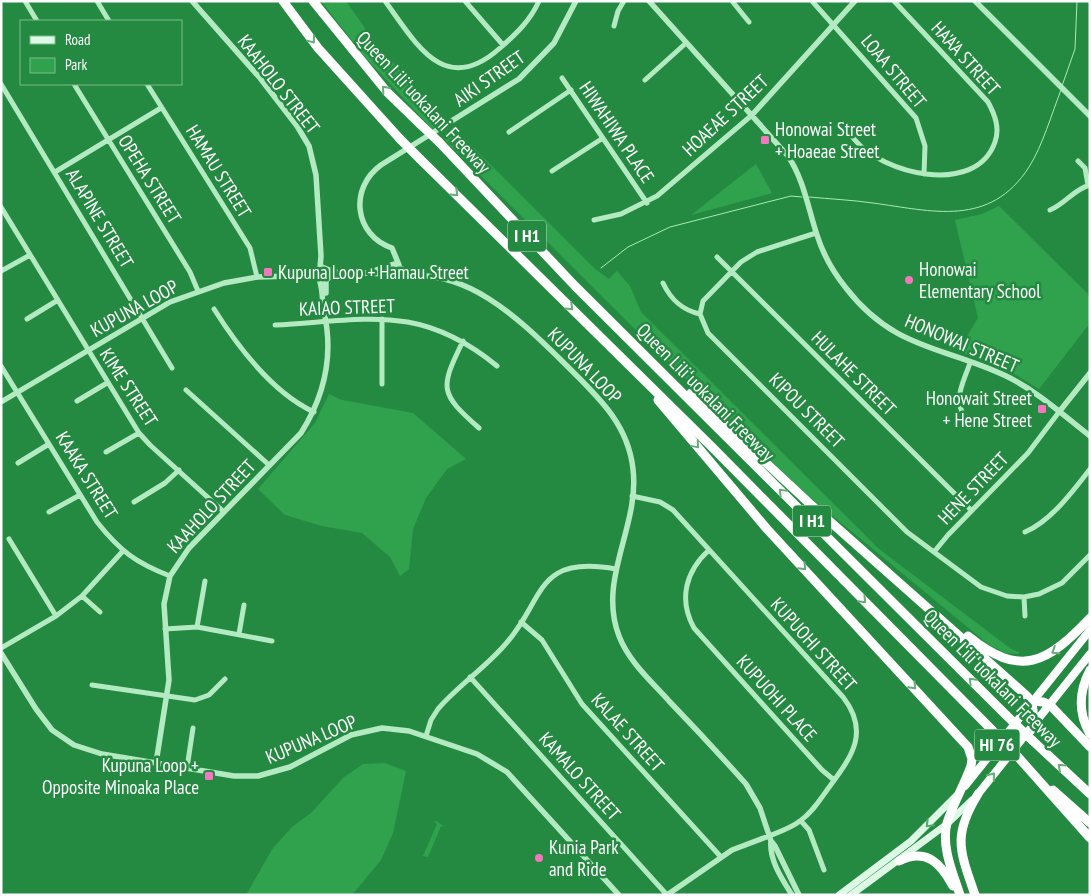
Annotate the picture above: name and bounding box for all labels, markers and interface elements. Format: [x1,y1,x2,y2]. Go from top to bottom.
street label: HA'A'A STREET [927,16,1006,100]
legend [20,20,182,85]
street label: Queen Liliʻuokalani Freeway [352,26,497,179]
street label: LOAA STREET [856,29,932,113]
text: Road [65,30,91,49]
street label: KAAHOLO STREET [233,30,325,139]
one-way arrow [307,34,315,43]
street label: AIKI STREET [449,44,530,111]
text: Park [65,55,87,74]
street label: HOAEAE STREET [677,69,773,161]
street label: HIWAHIWA PLACE [574,77,660,187]
one-way arrow [382,86,391,95]
place label: Honowai Street + Hoaeae Street [775,117,880,163]
street label: HAMAU STREET [181,120,257,222]
street label: OPEHA STREET [113,130,187,228]
marker: Honowai Street + Hoaeae Street [759,134,771,146]
street label: ALAPINE STREET [61,164,139,273]
one-way arrow [449,187,458,196]
road number: I H1 [508,220,546,252]
place label: Honowai Elementary School [919,257,1041,303]
place label: Kupuna Loop + Hamau Street [278,260,469,284]
marker: Kupuna Loop + Hamau Street [262,266,274,278]
street label: KUPUNA LOOP [86,274,182,342]
marker: Honowai Elementary School [903,274,915,286]
street label: KAIAO STREET [299,293,396,321]
one-way arrow [565,301,574,310]
street label: HONOWAI STREET [902,308,1023,378]
street label: Queen Liliʻuokalani Freeway [632,318,781,467]
street label: KUPUNA LOOP [543,322,627,408]
street label: HULAHE STREET [807,326,902,421]
street label: KIME STREET [95,343,163,431]
street label: KIPOU STREET [764,367,850,453]
place label: Honowait Street + Hene Street [926,386,1033,432]
marker: Honowait Street + Hene Street [1036,403,1048,415]
street label: KAAKA STREET [51,427,124,524]
one-way arrow [690,439,698,448]
street label: HENE STREET [933,446,1014,529]
street label: KAAHOLO STREET [162,454,261,558]
one-way arrow [779,488,788,497]
road number: I H1 [793,506,831,536]
one-way arrow [797,562,806,571]
street label: KUPUOHI STREET [766,592,863,696]
one-way arrow [857,594,866,603]
street label: Queen Liliʻuokalani Freeway [919,604,1068,753]
one-way arrow [1051,645,1060,654]
street label: KUPUOHI PLACE [732,650,822,746]
one-way arrow [968,677,977,686]
one-way arrow [907,681,916,690]
street label: KALAE STREET [586,688,670,777]
street label: KUPUNA LOOP [262,709,361,769]
street label: KAMALO STREET [534,727,626,826]
road number: HI 76 [974,730,1020,760]
place label: Kupuna Loop + Opposite Minoaka Place [42,753,199,799]
one-way arrow [1058,764,1067,773]
marker: Kupuna Loop + Opposite Minoaka Place [203,770,215,782]
one-way arrow [987,773,995,782]
one-way arrow [926,818,935,827]
place label: Kunia Park and Ride [549,835,619,881]
marker: Kunia Park and Ride [533,852,545,864]

